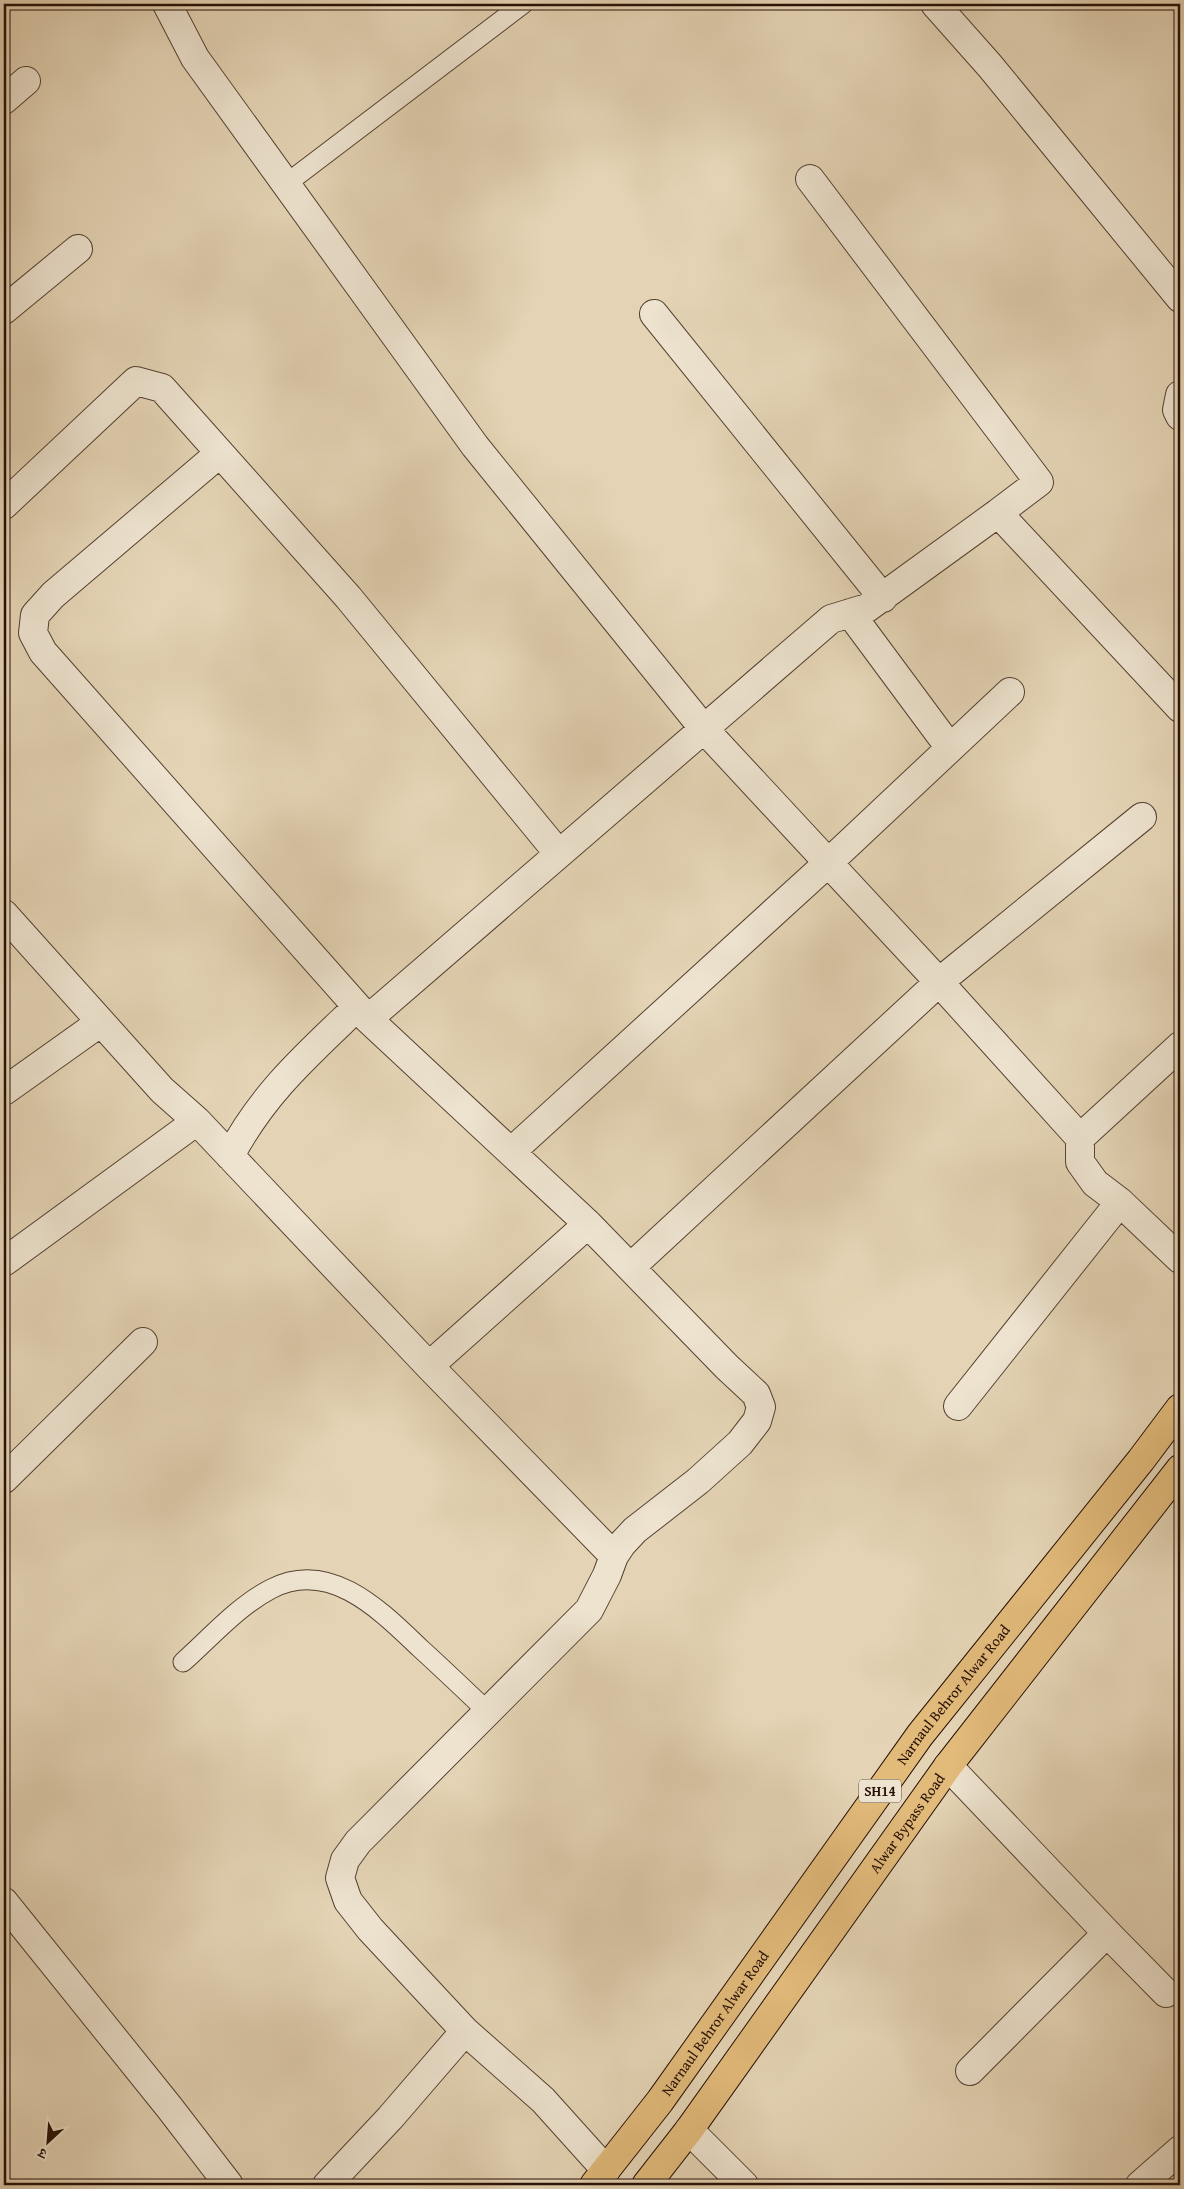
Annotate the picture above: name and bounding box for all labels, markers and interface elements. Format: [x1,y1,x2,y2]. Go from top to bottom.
street label: Narnaul Behror Alwar Road [891,1620,1015,1769]
street label: Alwar Bypass Road [864,1769,950,1877]
road number: SH14 [859,1780,901,1802]
street label: Narnaul Behror Alwar Road [656,1946,773,2100]
north arrow [22,2116,72,2166]
text: उ [34,2143,51,2165]

